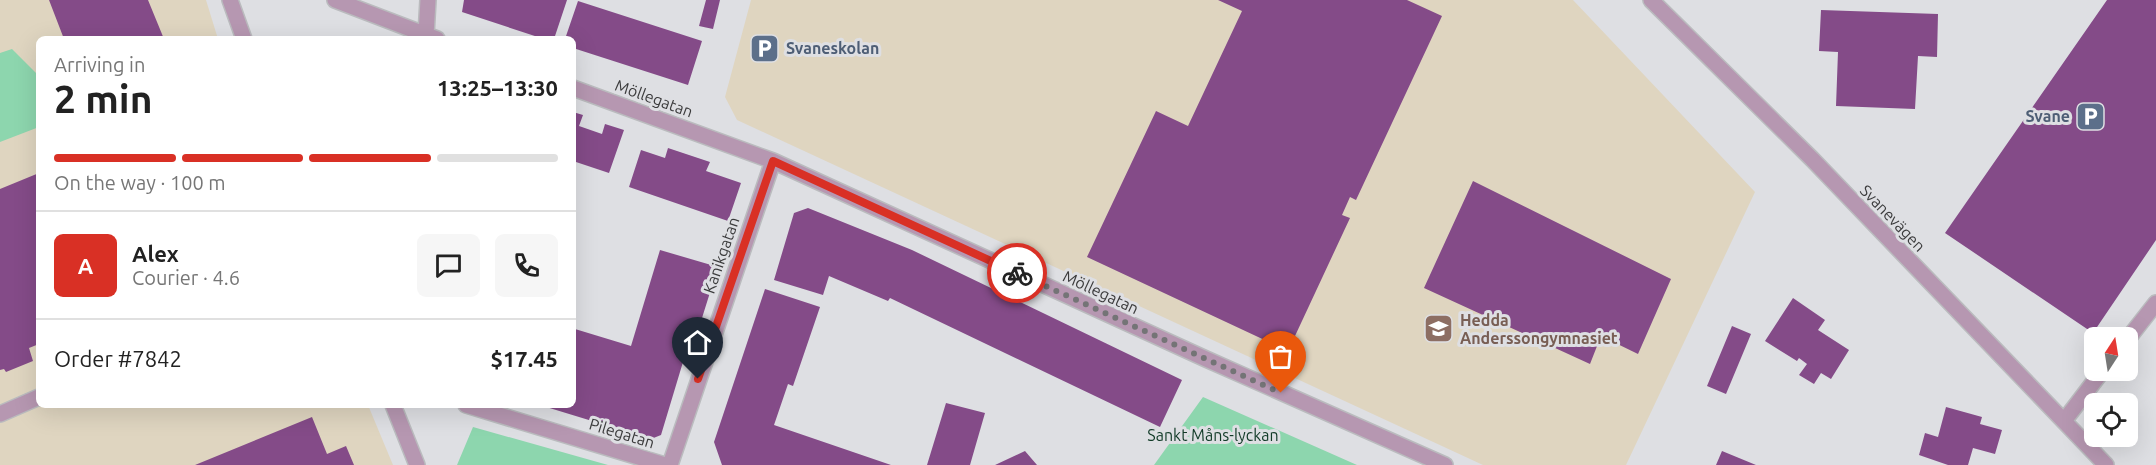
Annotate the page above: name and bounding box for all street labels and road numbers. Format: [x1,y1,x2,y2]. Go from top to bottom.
street label: Möllegatan [613,76,695,120]
street label: Svanevägen [1857,181,1929,255]
street label: Kanikgatan [700,214,742,296]
street label: Möllegatan [1060,267,1142,317]
street label: Pilegatan [587,415,657,451]

